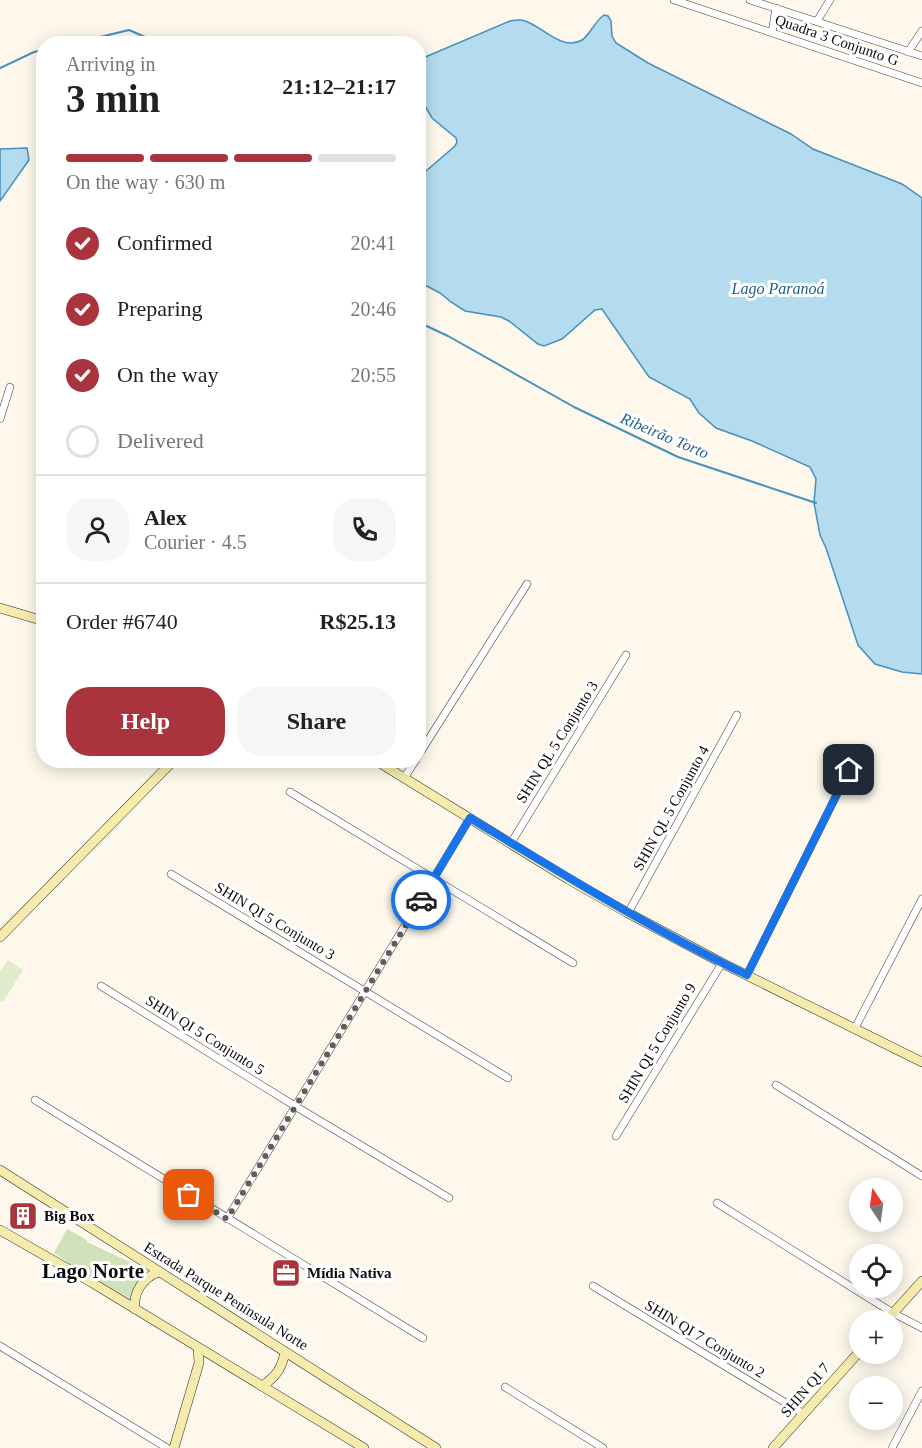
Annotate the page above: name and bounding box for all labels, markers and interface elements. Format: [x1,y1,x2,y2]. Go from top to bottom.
street label: Quadra 3 Conjunto G [773,11,901,69]
text: Arriving in [66,53,155,75]
text: 21:12–21:17 [282,74,396,99]
text: 3 min [66,77,160,120]
text: On the way · 630 m [66,171,225,193]
icon: check [66,227,99,260]
text: Confirmed [117,230,212,255]
text: 20:41 [350,232,396,254]
water label: Lago Paranoá [731,280,824,298]
icon: check [66,293,99,326]
text: Preparing [117,296,203,321]
text: 20:46 [350,298,396,320]
icon: check [66,359,99,392]
text: On the way [117,362,218,387]
text: 20:55 [350,364,396,386]
water label: Ribeirão Torto [617,409,711,462]
text: Delivered [117,428,204,453]
button: person [66,498,129,561]
button: phone [333,498,396,561]
text: Alex [144,505,187,530]
text: Courier · 4.5 [144,531,247,553]
text: Order #6740 [66,609,178,634]
text: R$25.13 [320,609,396,634]
street label: SHIN QL 5 Conjunto 3 [513,678,601,806]
button: Help [66,687,225,756]
button: Share [237,687,396,756]
street label: SHIN QL 5 Conjunto 4 [630,742,712,873]
pin [823,744,874,795]
icon: home [832,753,865,786]
courier [391,870,451,930]
street label: SHIN QI 5 Conjunto 3 [212,879,338,963]
icon: car [405,884,438,917]
street label: SHIN QI 5 Conjunto 9 [615,980,699,1106]
street label: SHIN QI 5 Conjunto 5 [143,992,267,1078]
pin [163,1169,214,1220]
icon: bag [172,1178,205,1211]
north arrow [849,1178,903,1232]
map controls [849,1178,903,1430]
building icon: Big Box [7,1200,39,1232]
place label: Big Box [44,1208,95,1224]
street label: Estrada Parque Península Norte [141,1239,311,1353]
button: locate [849,1244,903,1298]
office icon: Mídia Nativa [270,1257,302,1289]
district label: Lago Norte [42,1259,144,1283]
place label: Mídia Nativa [307,1265,392,1281]
street label: SHIN QI 7 Conjunto 2 [642,1297,768,1381]
button: + [849,1310,903,1364]
street label: SHIN QI 7 [777,1360,833,1420]
button: − [849,1376,903,1430]

